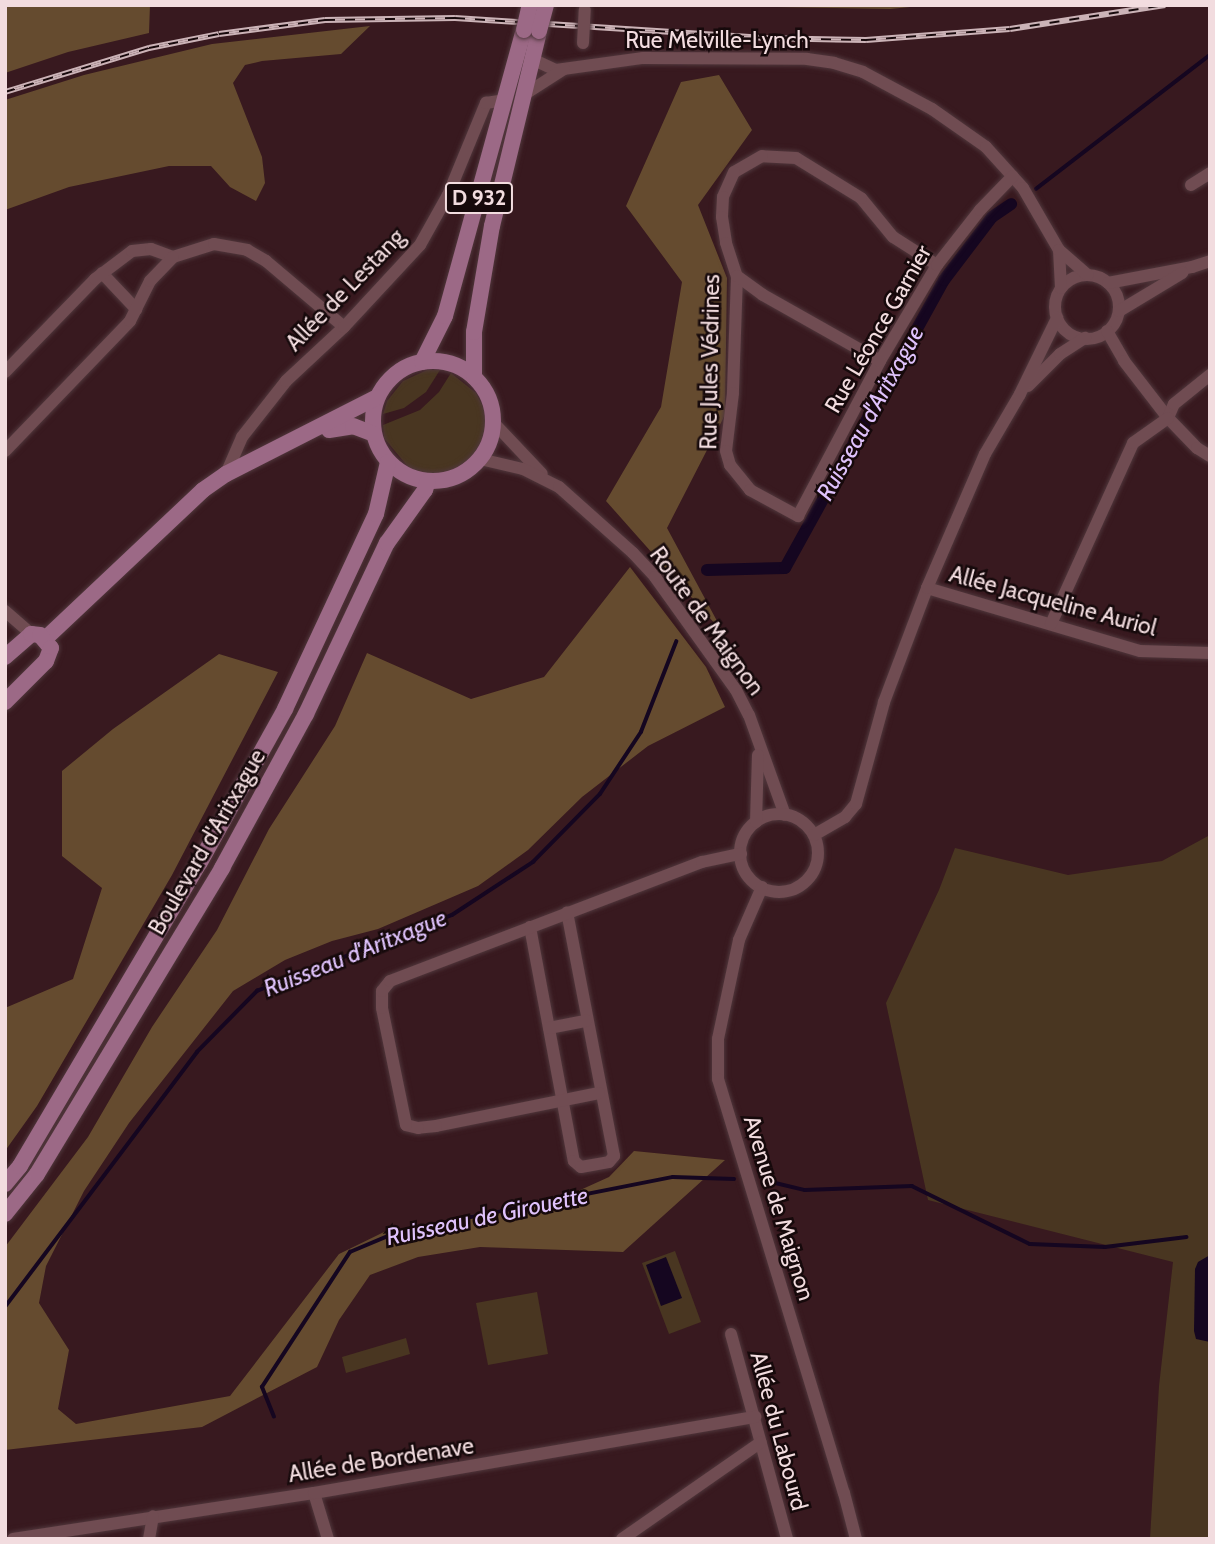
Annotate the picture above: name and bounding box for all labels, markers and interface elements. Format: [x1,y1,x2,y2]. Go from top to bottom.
street label: Rue Melville-Lynch [625,26,809,54]
road number: D 932 [444,180,514,216]
street label: Allée de Lestang [280,223,410,357]
street label: Rue Léonce Garnier [819,240,937,418]
street label: Rue Jules Védrines [695,274,725,450]
water label: Ruisseau d'Aritxague [810,321,930,505]
street label: Route de Maignon [644,541,770,701]
street label: Allée Jacqueline Auriol [946,560,1160,642]
street label: Boulevard d'Aritxague [143,744,271,940]
water label: Ruisseau d'Aritxague [259,903,451,1003]
street label: Avenue de Maignon [738,1112,820,1304]
water label: Ruisseau de Girouette [383,1181,591,1251]
street label: Allée du Labourd [745,1349,813,1513]
street label: Allée de Bordenave [286,1432,476,1488]

